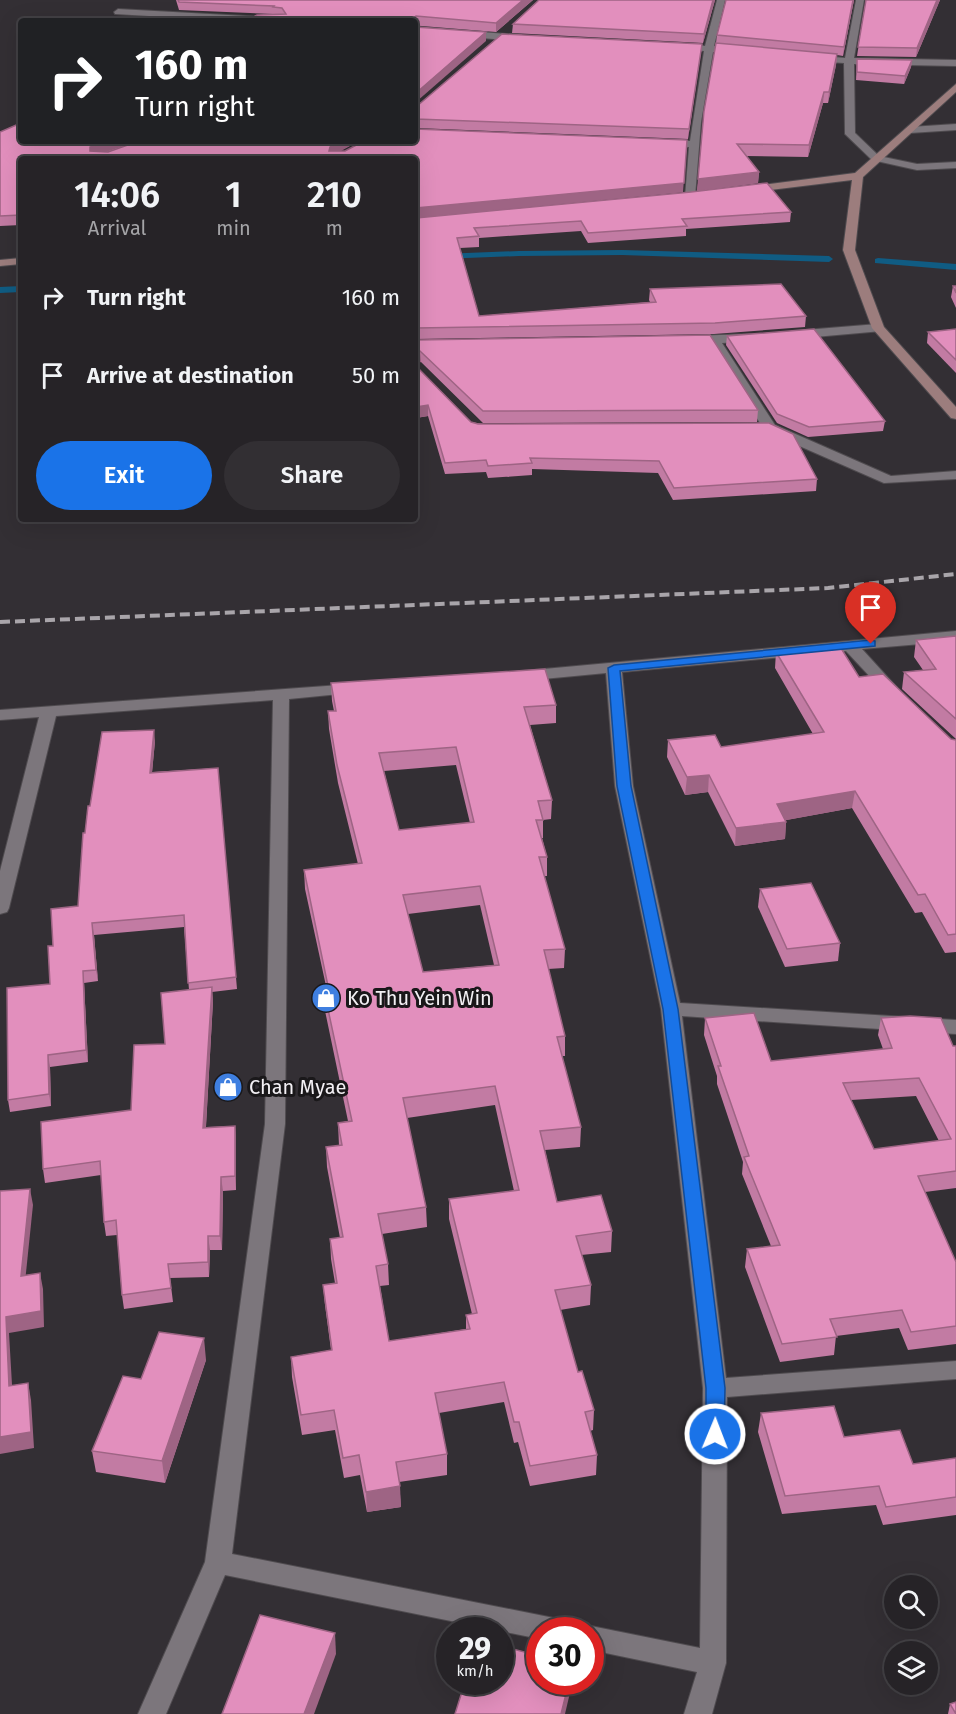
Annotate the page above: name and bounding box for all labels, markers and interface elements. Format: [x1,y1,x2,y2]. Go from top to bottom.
text: 160 m [135,40,248,90]
icon: right [36,42,114,120]
text: Turn right [135,91,255,123]
text: 14:06 [74,173,160,217]
text: 1 [225,173,242,217]
text: 210 [307,173,362,217]
text: Arrival [88,216,146,240]
text: min [216,216,251,240]
text: m [326,216,343,240]
icon: right [36,281,69,314]
text: Turn right [87,284,186,311]
text: 160 m [342,284,400,311]
icon: arrive [36,359,69,392]
text: Arrive at destination [87,362,294,389]
text: 50 m [352,362,400,389]
button: Exit [36,441,212,510]
button: Share [224,441,400,510]
pin [845,582,896,644]
icon: arrive [854,591,887,624]
shop icon: Ko Thu Yein Win [310,982,342,1014]
place label: Ko Thu Yein Win [347,986,492,1010]
shop icon: Chan Myae [212,1071,244,1103]
place label: Chan Myae [249,1075,346,1099]
position arrow [683,1402,747,1466]
map controls [884,1575,938,1695]
button: search [884,1575,938,1629]
speed limit sign: 30 [526,1617,604,1695]
text: 29 [459,1631,491,1667]
button: layers [884,1641,938,1695]
text: km/h [456,1662,494,1680]

